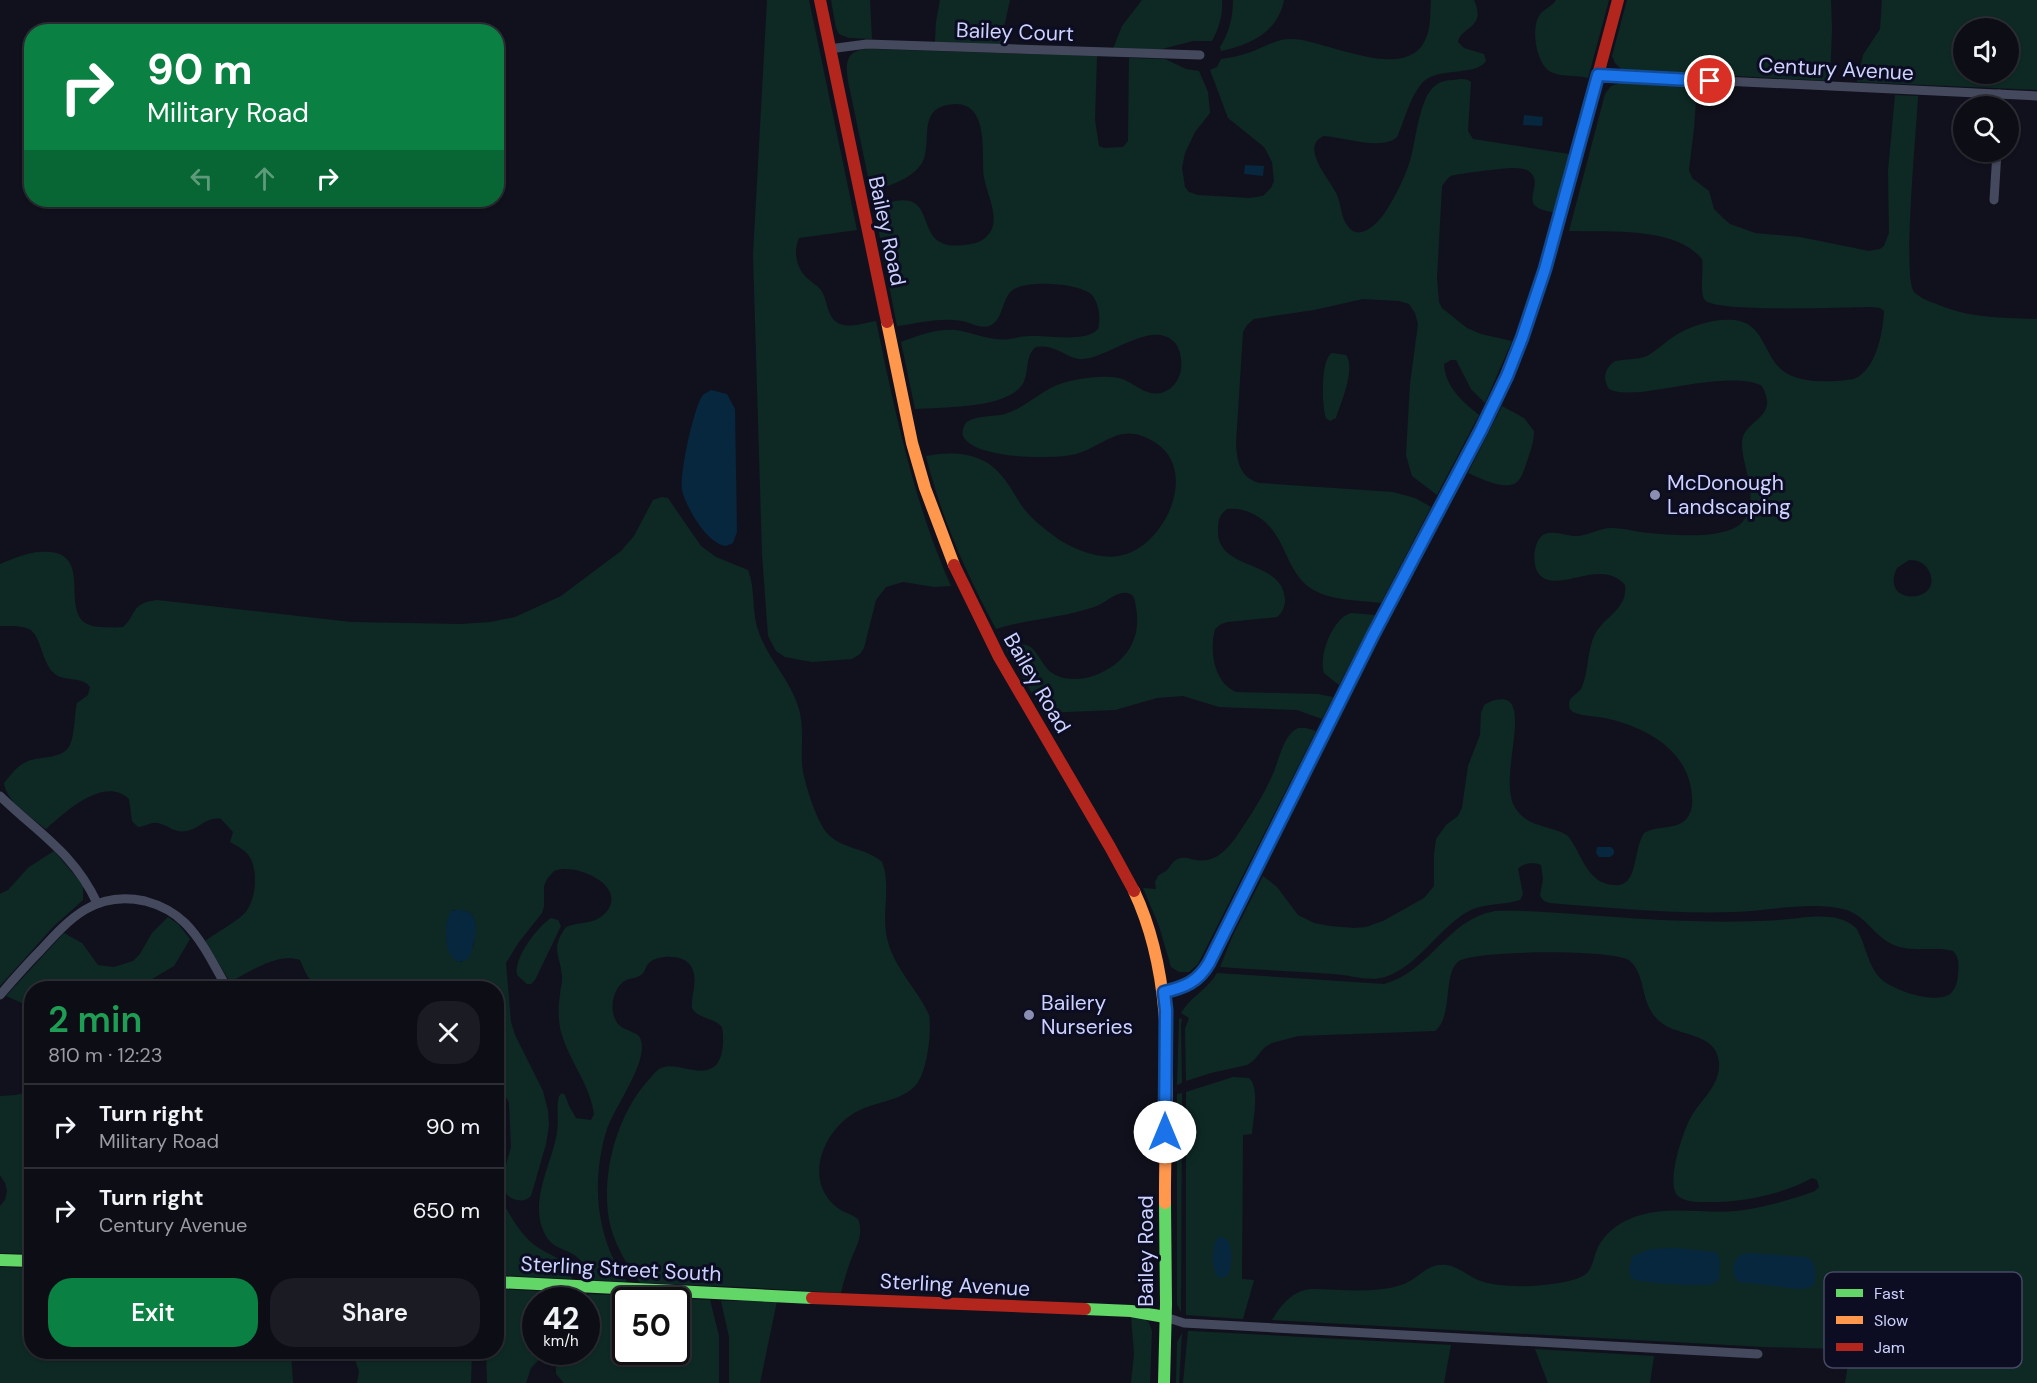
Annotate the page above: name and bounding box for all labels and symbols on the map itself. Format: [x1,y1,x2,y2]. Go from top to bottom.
street label: Bailey Court [955,16,1075,48]
street label: Century Avenue [1758,51,1915,87]
pin [1684,55,1735,106]
street label: Bailey Road [862,174,912,288]
place label: McDonough Landscaping [1667,469,1791,521]
marker: McDonough Landscaping [1648,488,1662,502]
street label: Bailey Road [997,628,1077,738]
place label: Bailery Nurseries [1041,989,1133,1041]
marker: Bailery Nurseries [1022,1008,1036,1022]
position arrow [1133,1100,1197,1164]
street label: Bailey Road [1132,1195,1160,1307]
street label: Sterling Street South [520,1250,722,1288]
street label: Sterling Avenue [879,1267,1031,1303]
legend [1824,1272,2022,1368]
text: Fast [1874,1283,1905,1304]
speed limit sign: 50 [612,1287,690,1365]
text: Slow [1874,1310,1908,1331]
text: Jam [1874,1337,1905,1358]

